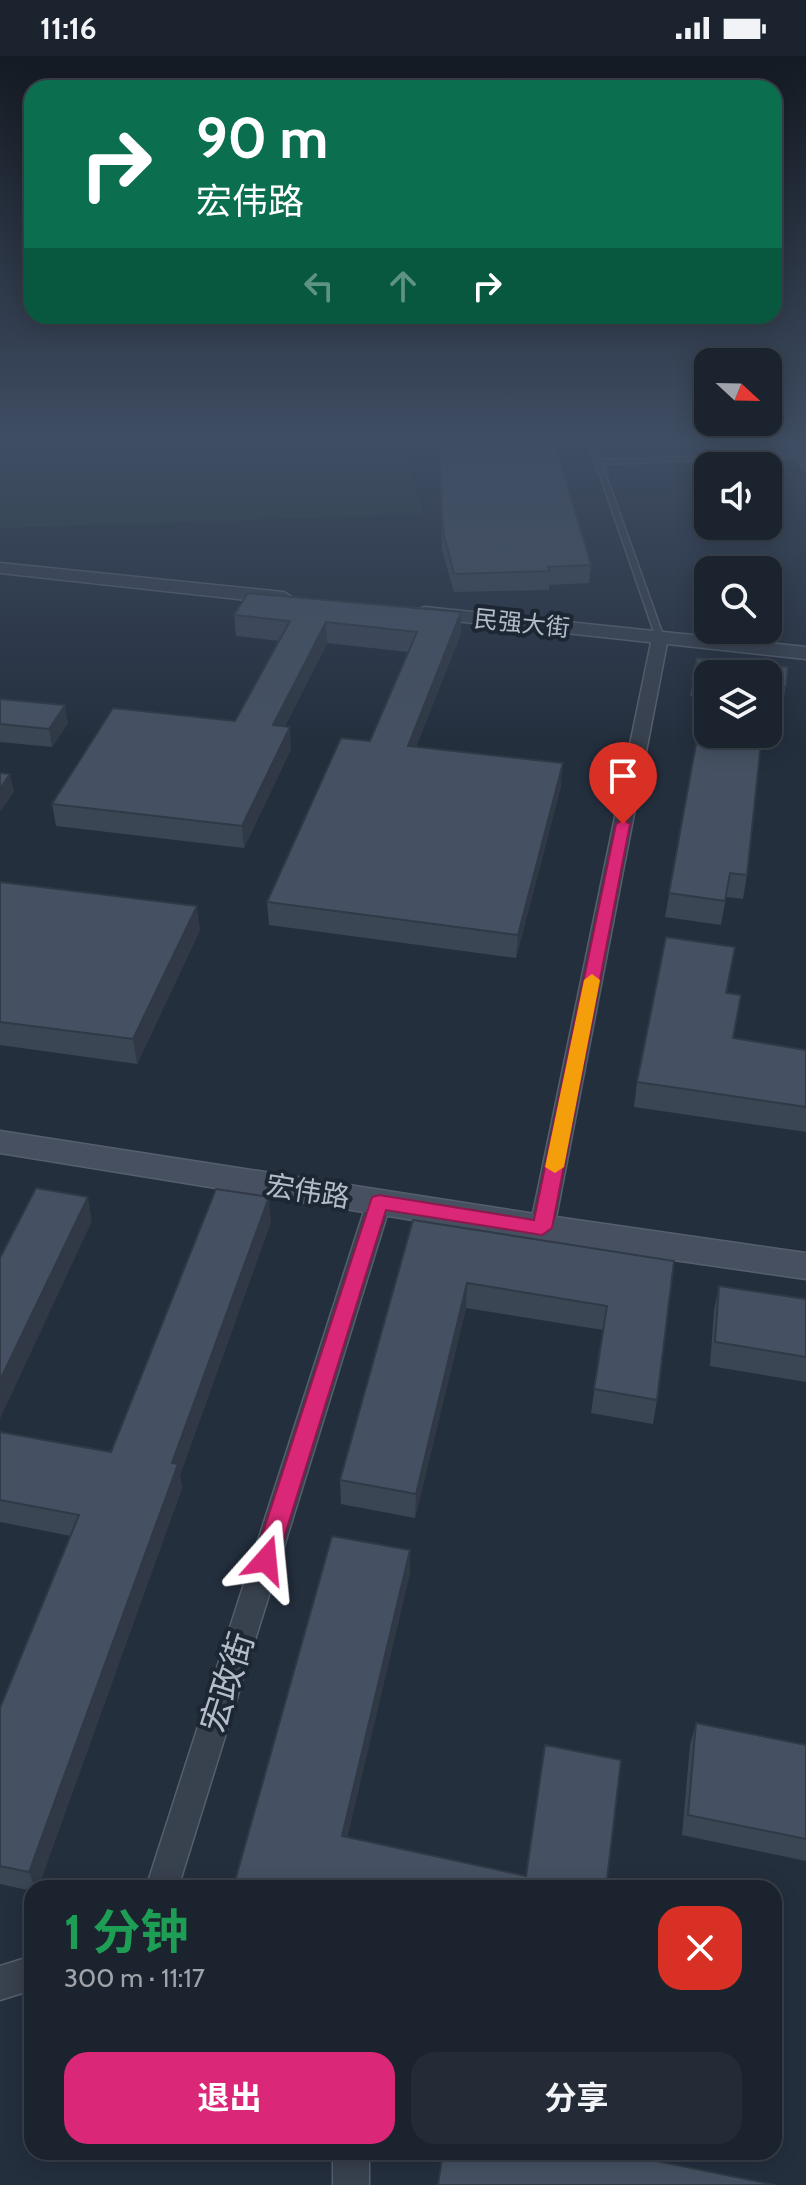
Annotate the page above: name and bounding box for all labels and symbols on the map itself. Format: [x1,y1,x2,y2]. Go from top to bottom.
north arrow [694,348,782,436]
street label: 民强大街 [473,604,571,642]
pin [589,742,657,824]
street label: 宏伟路 [264,1168,352,1214]
position arrow [224,1518,308,1602]
street label: 宏政街 [191,1627,263,1737]

